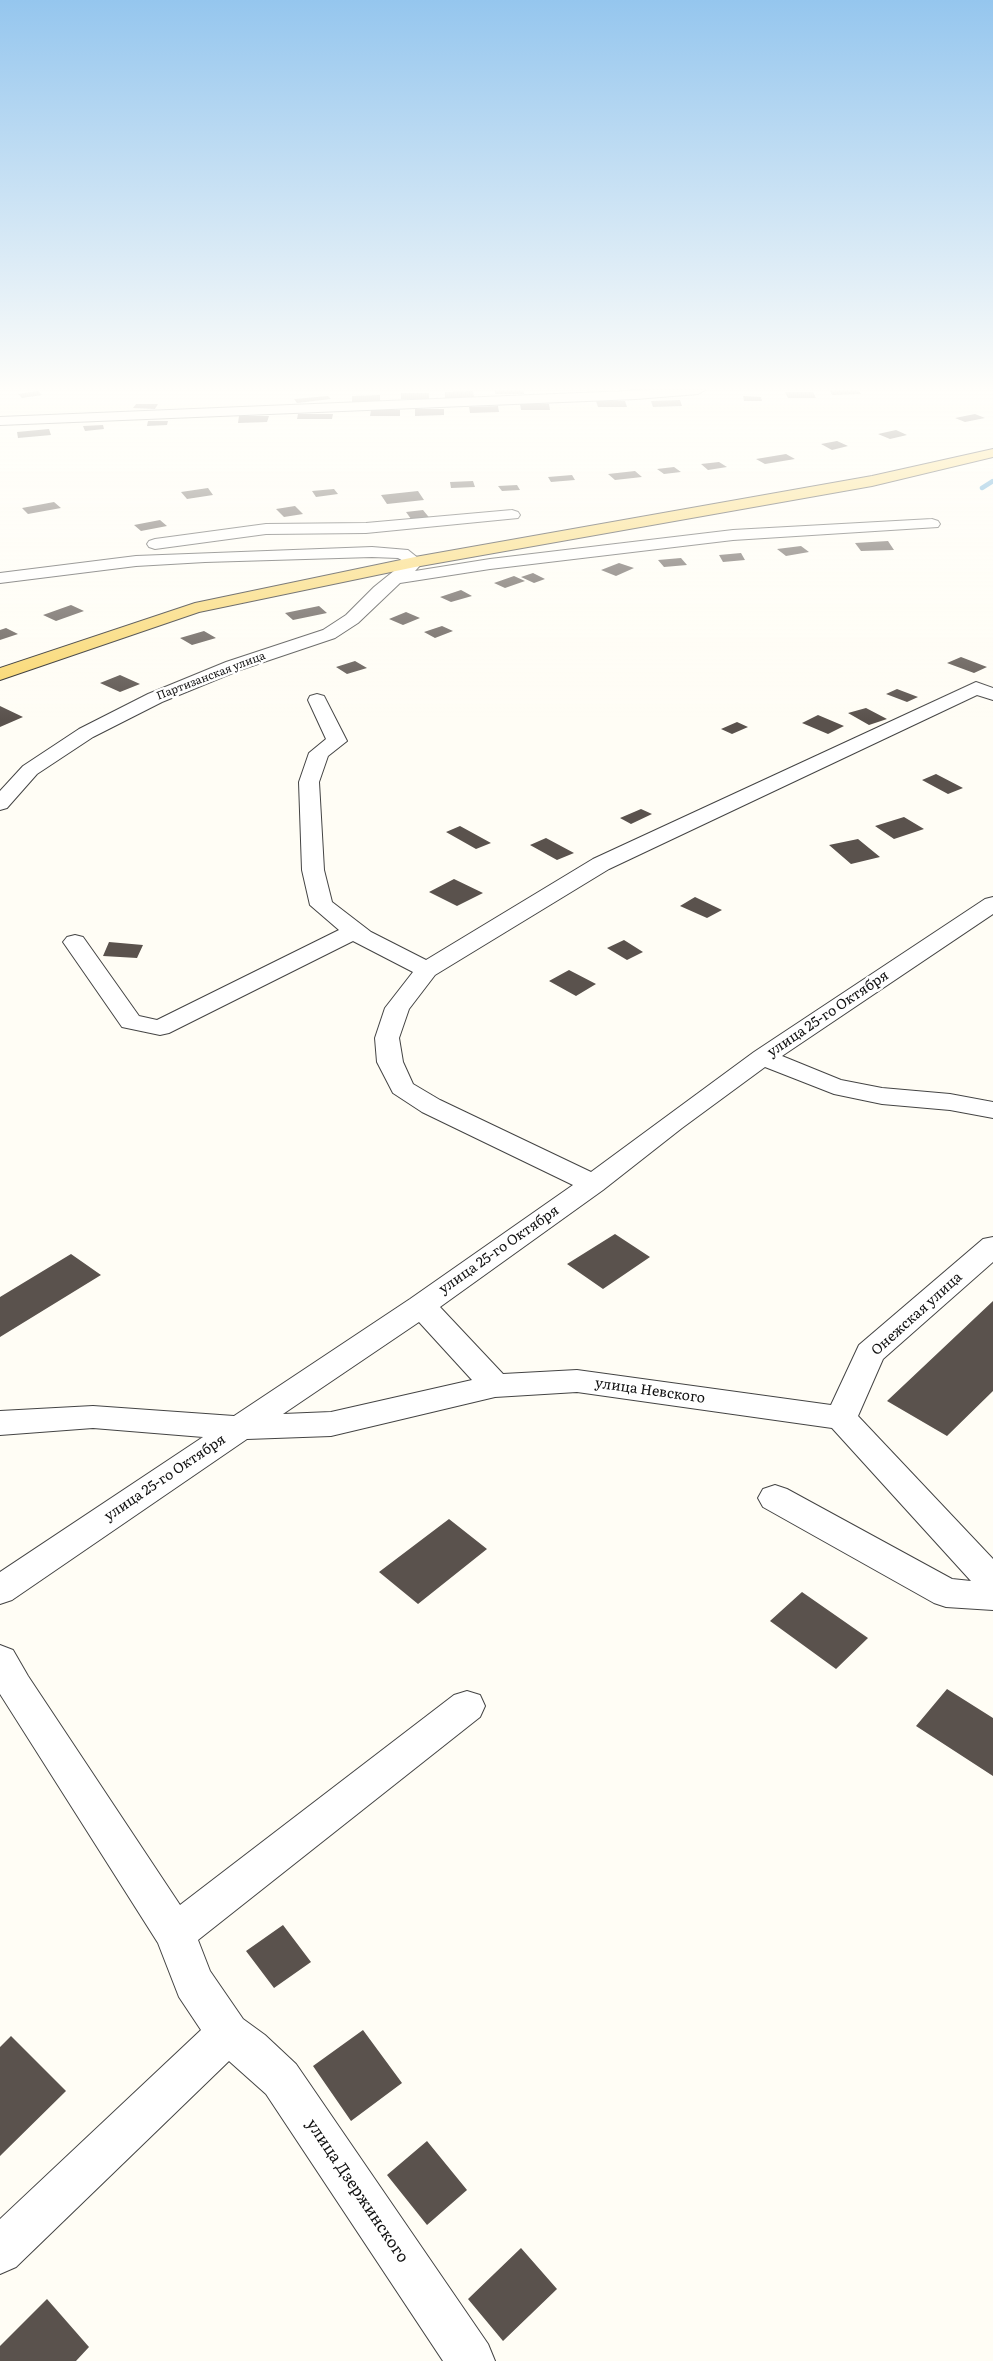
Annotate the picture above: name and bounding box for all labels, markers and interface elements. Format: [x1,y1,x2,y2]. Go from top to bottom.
street label: Партизанская улица [155,649,267,703]
street label: улица 25-го Октября [764,967,892,1061]
street label: улица 25-го Октября [436,1202,562,1298]
street label: Онежская улица [868,1269,966,1359]
street label: улица Невского [594,1375,706,1407]
street label: улица 25-го Октября [101,1431,229,1525]
street label: улица Дзержинского [302,2116,412,2266]

